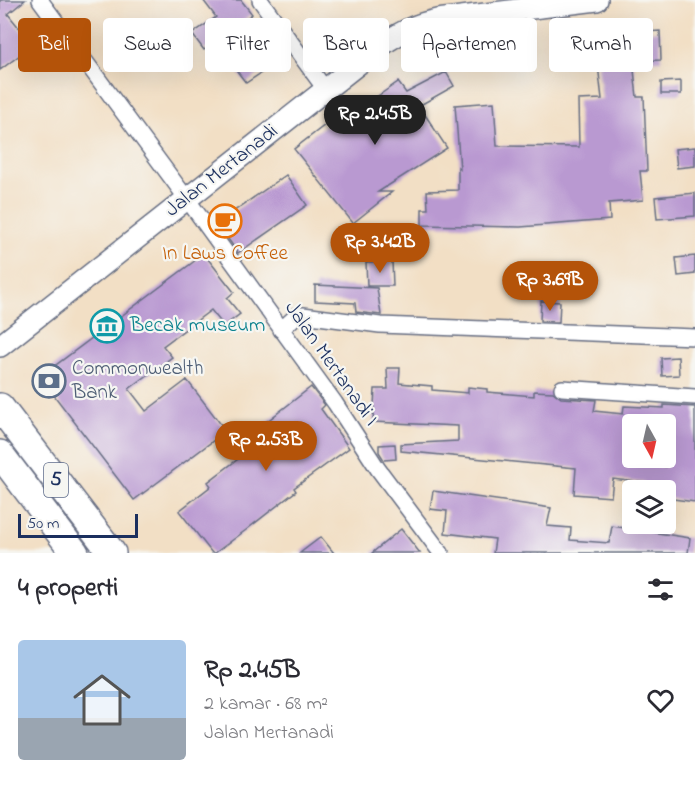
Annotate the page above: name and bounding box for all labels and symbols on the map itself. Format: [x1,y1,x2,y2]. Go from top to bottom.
pin: Rp 2.45B [313,95,437,146]
street label: Jalan Mertanadi [159,117,285,225]
cafe icon: In Laws Coffee [207,203,243,239]
pin: Rp 3.42B [318,223,442,274]
place label: In Laws Coffee [162,239,288,269]
pin: Rp 3.69B [488,261,612,312]
street label: Jalan Mertanadi I [277,295,385,433]
museum icon: Becak museum [89,308,125,344]
place label: Becak museum [129,311,265,341]
place label: Commonwealth Bank [71,354,203,408]
bank icon: Commonwealth Bank [31,363,67,399]
north arrow [622,414,676,468]
pin: Rp 2.53B [204,421,328,472]
road number: 5 [44,463,68,497]
scale bar [18,511,138,538]

